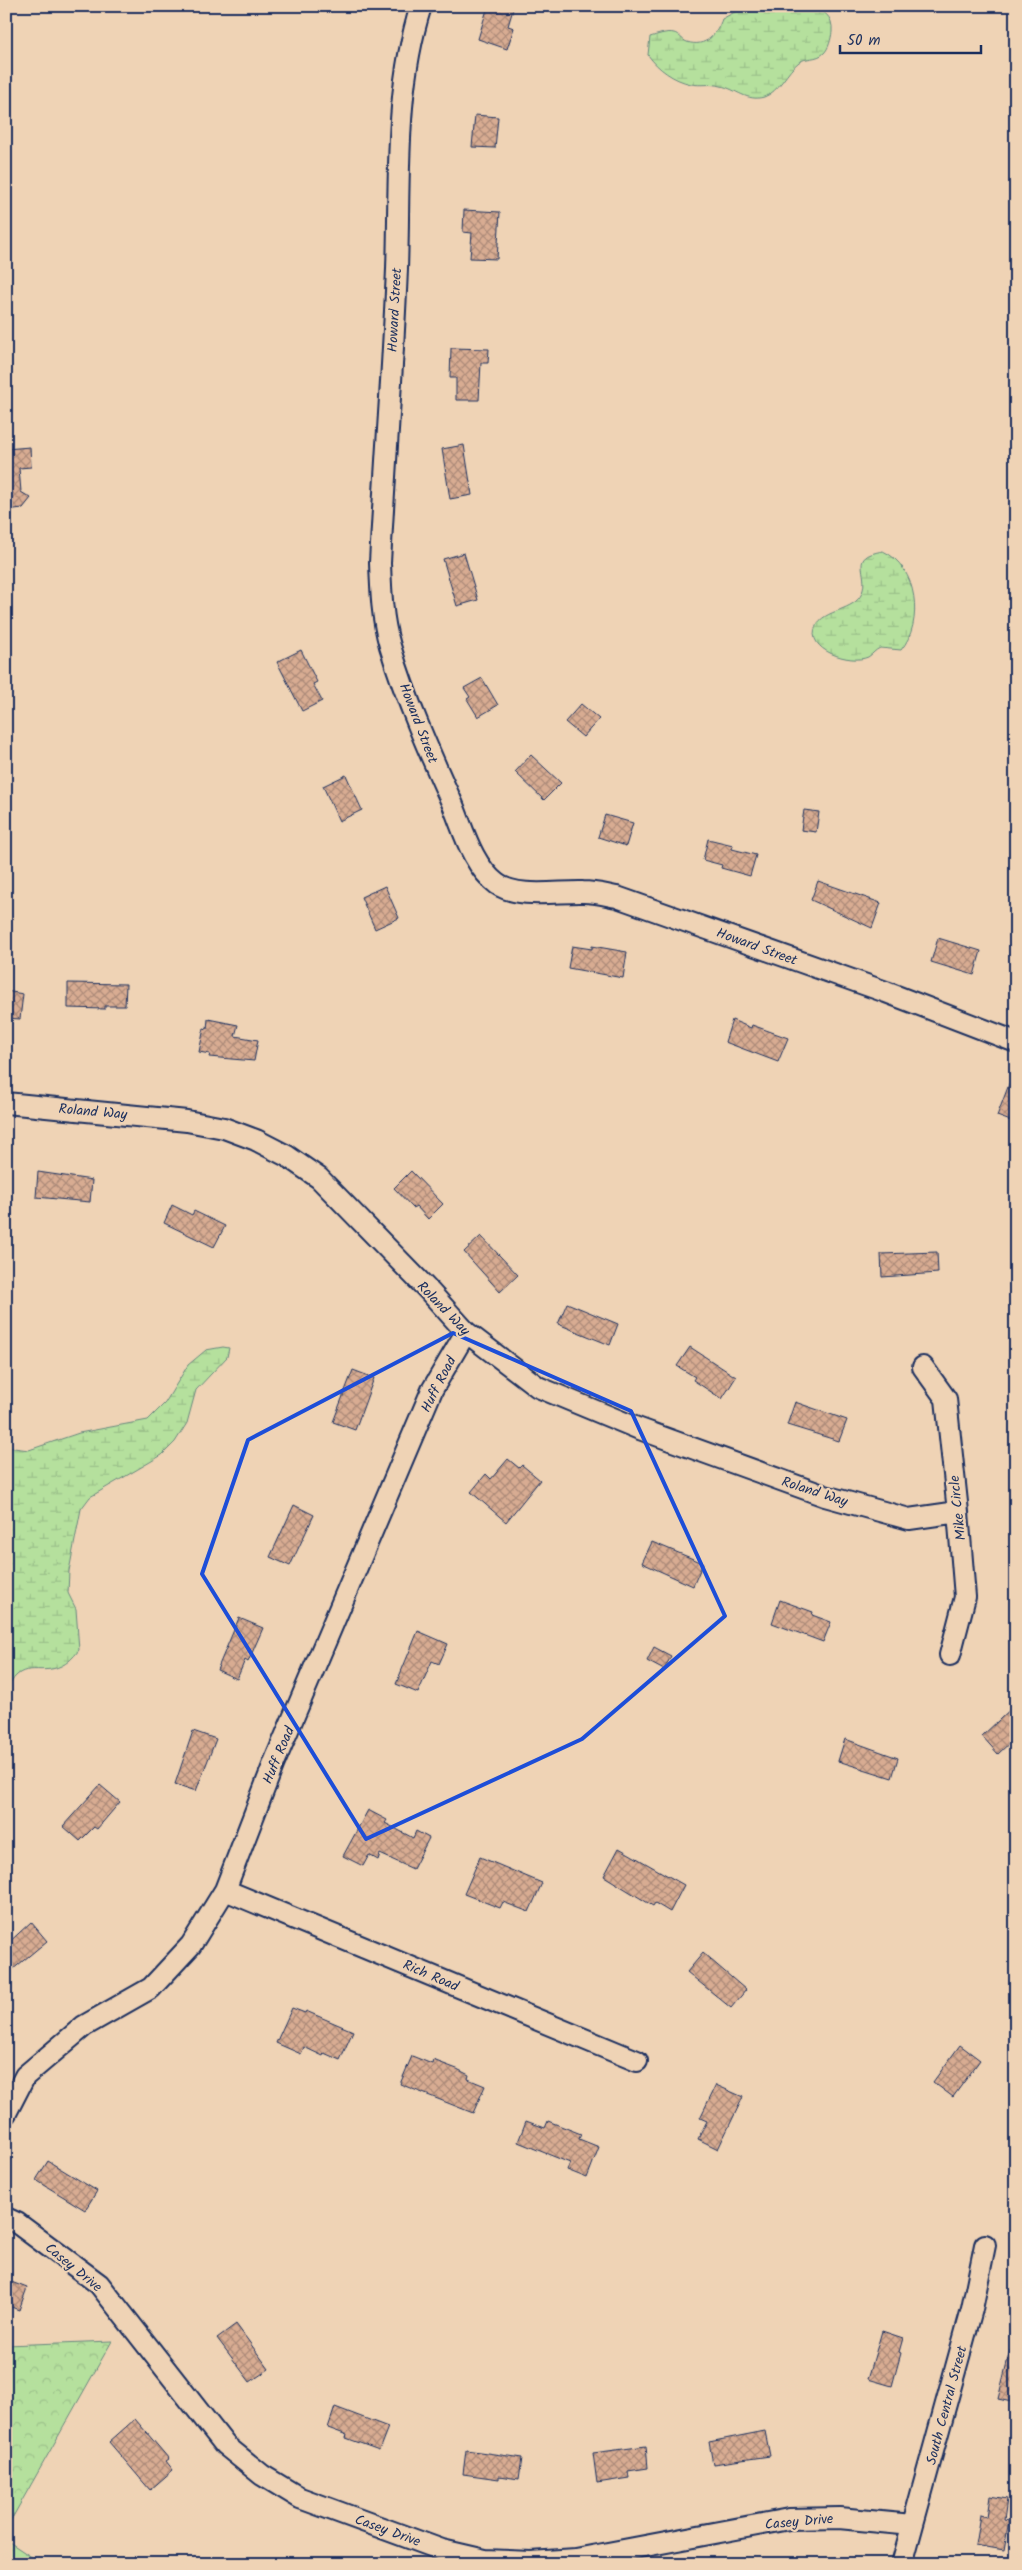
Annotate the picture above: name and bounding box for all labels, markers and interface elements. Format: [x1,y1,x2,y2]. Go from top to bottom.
scale bar [840,22,981,54]
text: 50 m [847,29,881,53]
street label: Howard Street [382,267,408,353]
street label: Howard Street [393,680,444,767]
street label: Howard Street [713,922,801,972]
street label: Roland Way [58,1098,129,1126]
street label: Roland Way [412,1276,475,1341]
street label: Huff Road [415,1352,463,1416]
street label: Roland Way [779,1471,851,1513]
street label: Mike Circle [944,1474,972,1541]
street label: Huff Road [257,1722,301,1787]
street label: Rich Road [399,1954,463,1998]
street label: Casey Drive [40,2238,107,2298]
street label: South Central Street [921,2343,974,2467]
street label: Casey Drive [764,2508,835,2536]
street label: Casey Drive [352,2509,424,2553]

